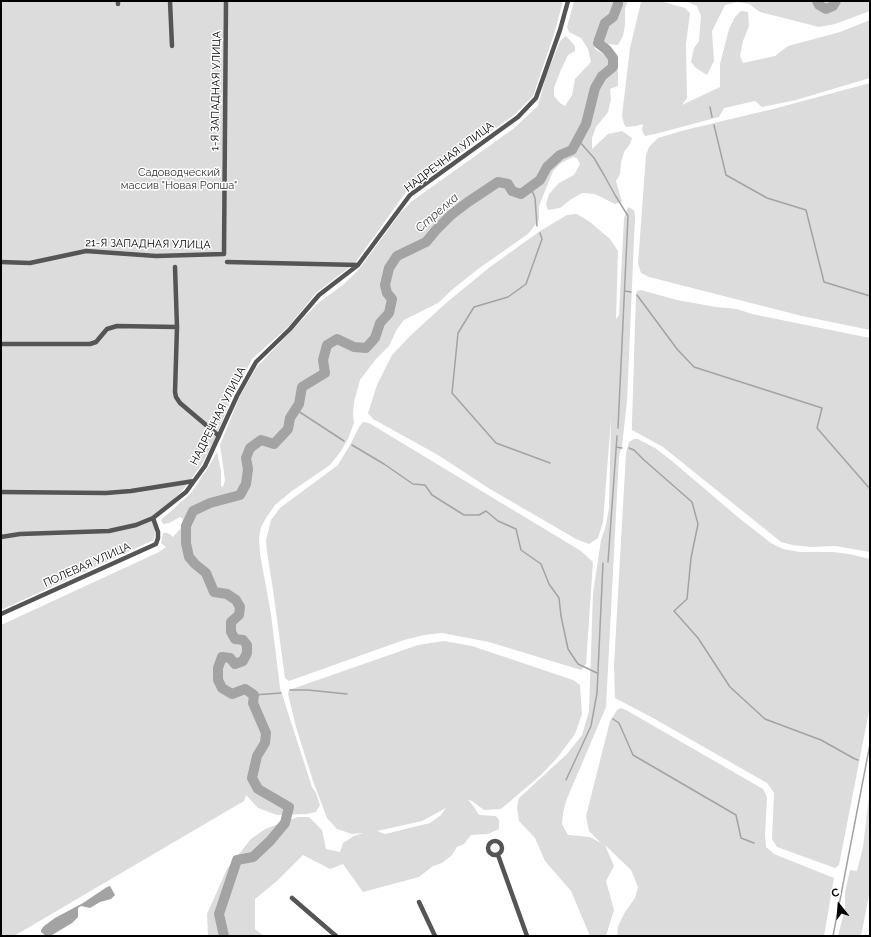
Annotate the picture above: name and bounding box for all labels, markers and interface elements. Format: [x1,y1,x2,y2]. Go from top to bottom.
street label: 1-Я ЗАПАДНАЯ УЛИЦА [208,31,224,151]
street label: НАДРЕЧНАЯ УЛИЦА [402,119,496,195]
park label: Садоводческий массив "Новая Ропша" [121,166,237,192]
water label: Стрелка [413,190,461,236]
street label: 21-Я ЗАПАДНАЯ УЛИЦА [85,236,211,252]
street label: НАДРЕЧНАЯ УЛИЦА [188,365,248,467]
street label: ПОЛЕВАЯ УЛИЦА [41,540,133,590]
north arrow [819,885,859,925]
text: С [830,886,841,900]

